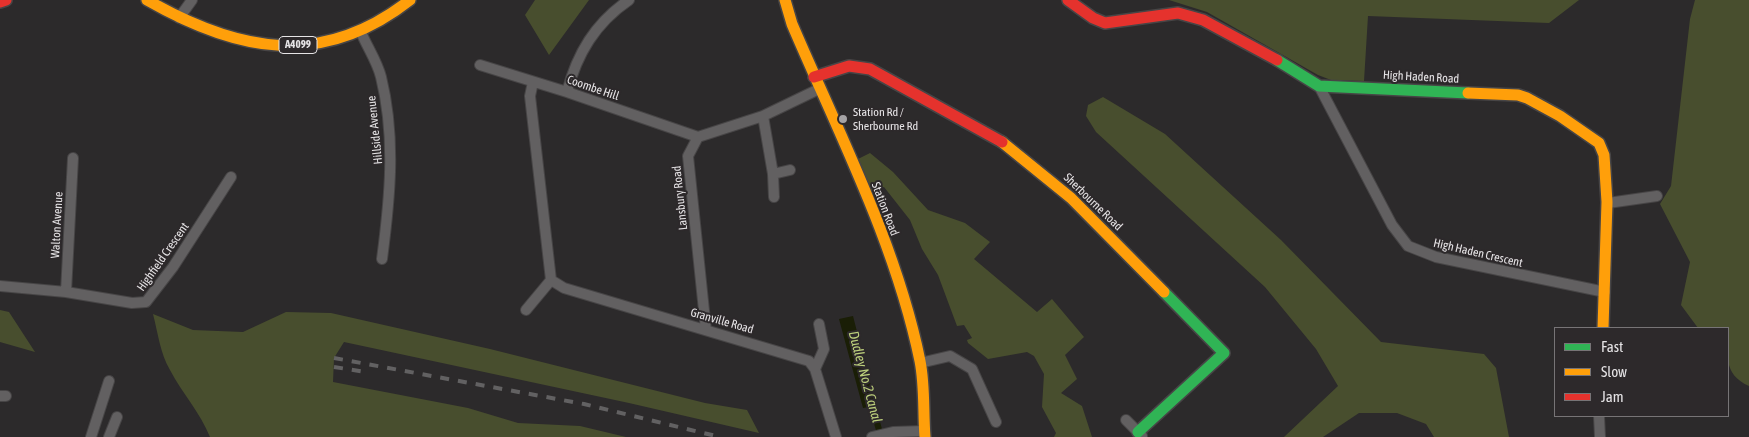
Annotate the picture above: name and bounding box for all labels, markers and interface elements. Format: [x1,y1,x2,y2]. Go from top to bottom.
road number: A4099 [279,36,317,54]
street label: High Haden Road [1382,68,1460,86]
street label: Coombe Hill [565,72,621,104]
street label: Hillside Avenue [364,95,386,165]
place label: Station Rd / Sherbourne Rd [853,105,918,133]
marker: Station Rd / Sherbourne Rd [837,113,849,125]
street label: Lansbury Road [669,165,691,231]
street label: Sherbourne Road [1061,170,1125,234]
street label: Station Road [868,180,902,238]
street label: Walton Avenue [48,191,66,259]
street label: Highfield Crescent [134,220,192,294]
street label: High Haden Crescent [1432,236,1524,270]
street label: Granville Road [689,305,755,337]
legend [1554,327,1729,417]
water label: Dudley No.2 Canal [845,329,885,425]
text: Fast [1601,338,1623,355]
text: Slow [1601,363,1627,380]
text: Jam [1601,388,1624,405]

